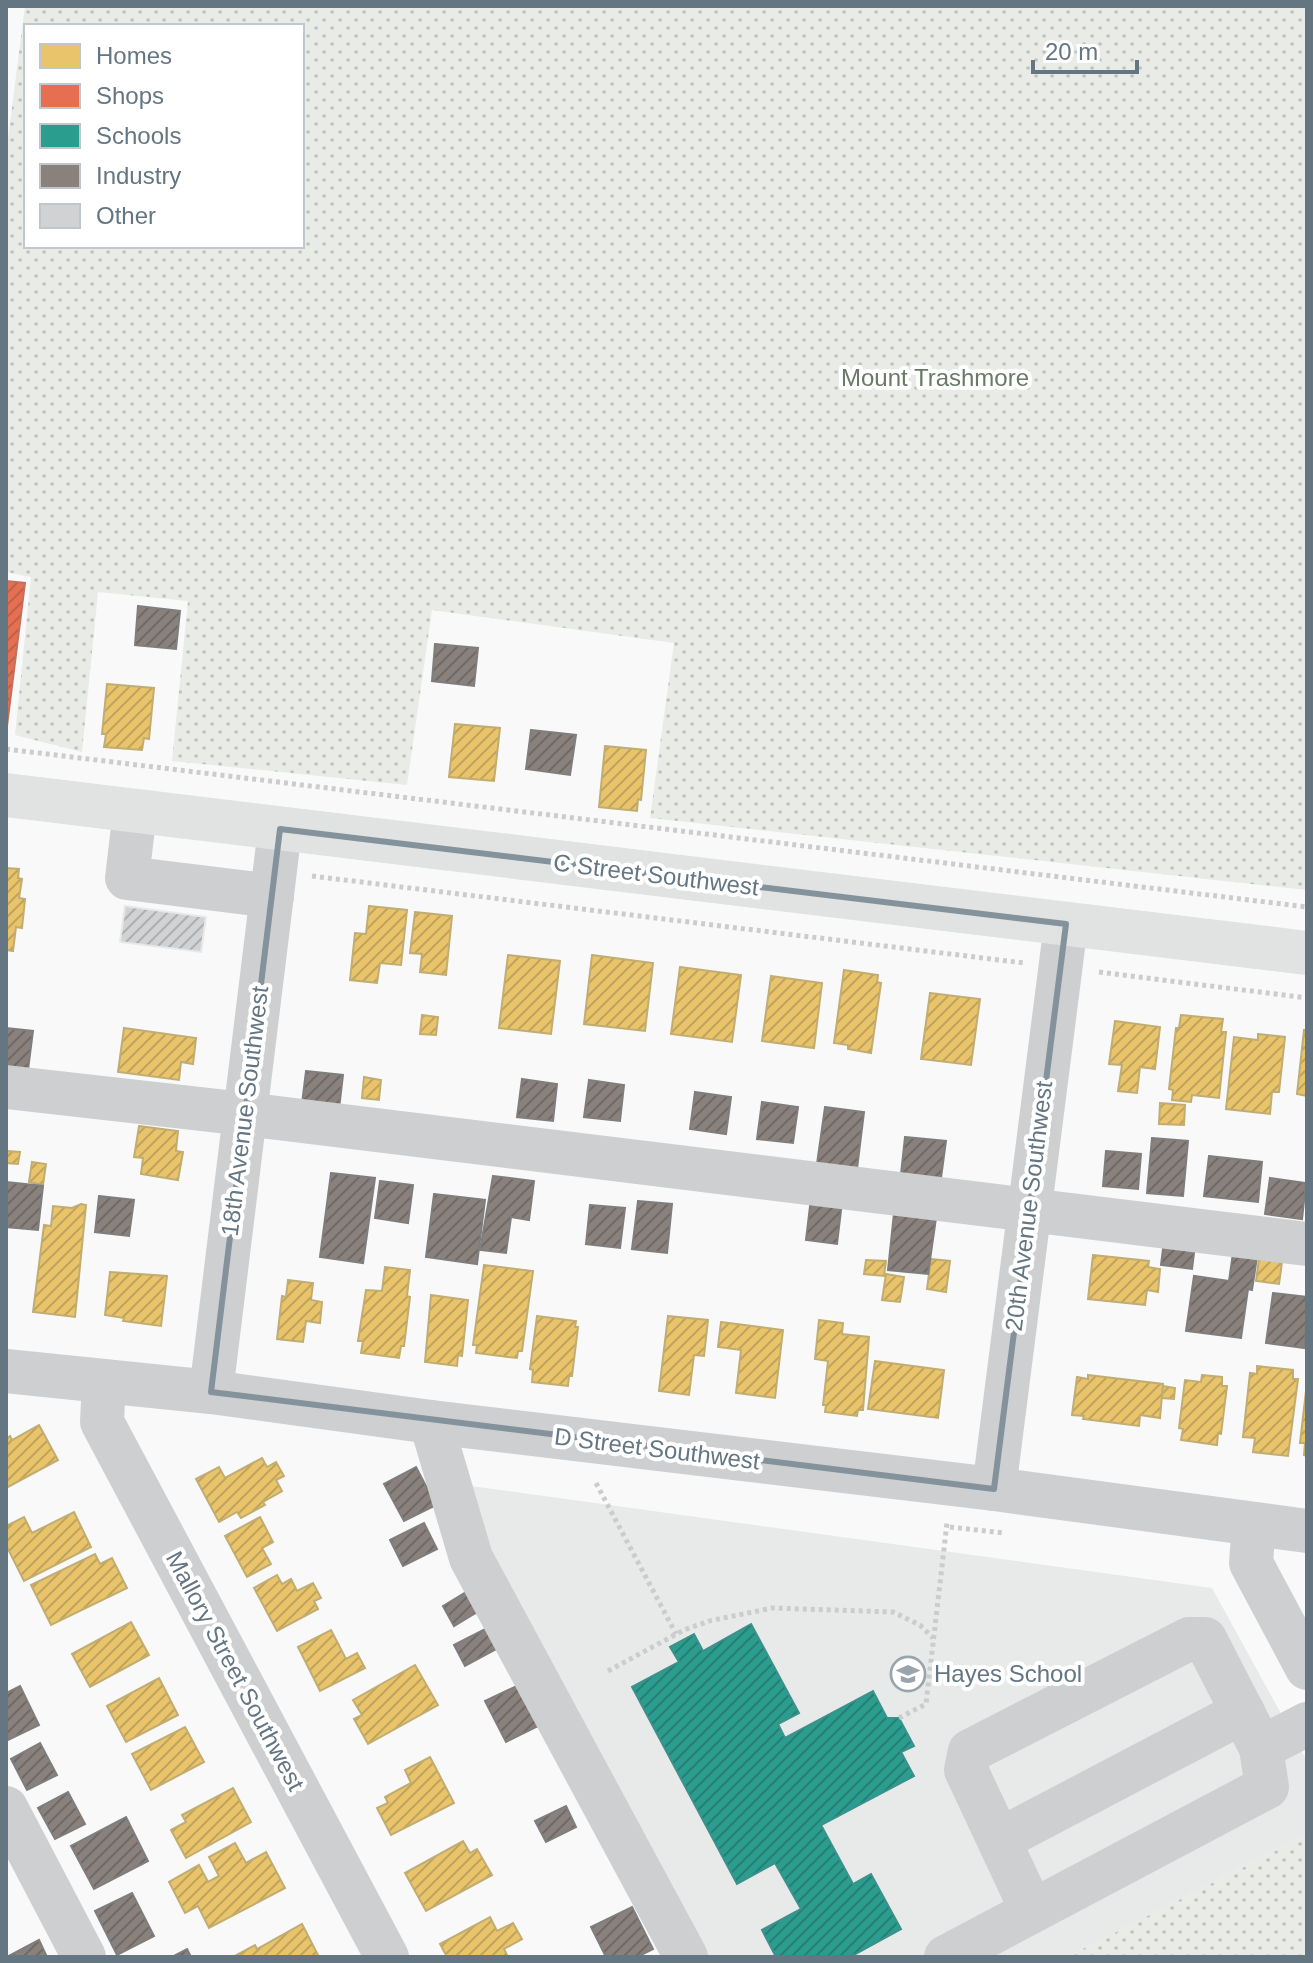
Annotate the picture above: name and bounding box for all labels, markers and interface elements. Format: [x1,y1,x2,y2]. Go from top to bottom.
legend [24,24,304,248]
scale bar [1033,24,1137,74]
text: 20 m [1045,38,1098,65]
text: Homes [96,42,172,69]
text: Shops [96,82,164,109]
text: Schools [96,122,181,149]
text: Industry [96,162,181,189]
text: Other [96,202,156,229]
park label: Mount Trashmore [841,364,1029,391]
street label: C Street Southwest [552,849,761,901]
street label: 18th Avenue Southwest [216,984,273,1238]
street label: 20th Avenue Southwest [1000,1079,1057,1333]
street label: D Street Southwest [553,1423,762,1475]
street label: Mallory Street Southwest [161,1547,310,1795]
school or university icon: Hayes School [889,1655,927,1693]
place label: Hayes School [934,1660,1082,1687]

